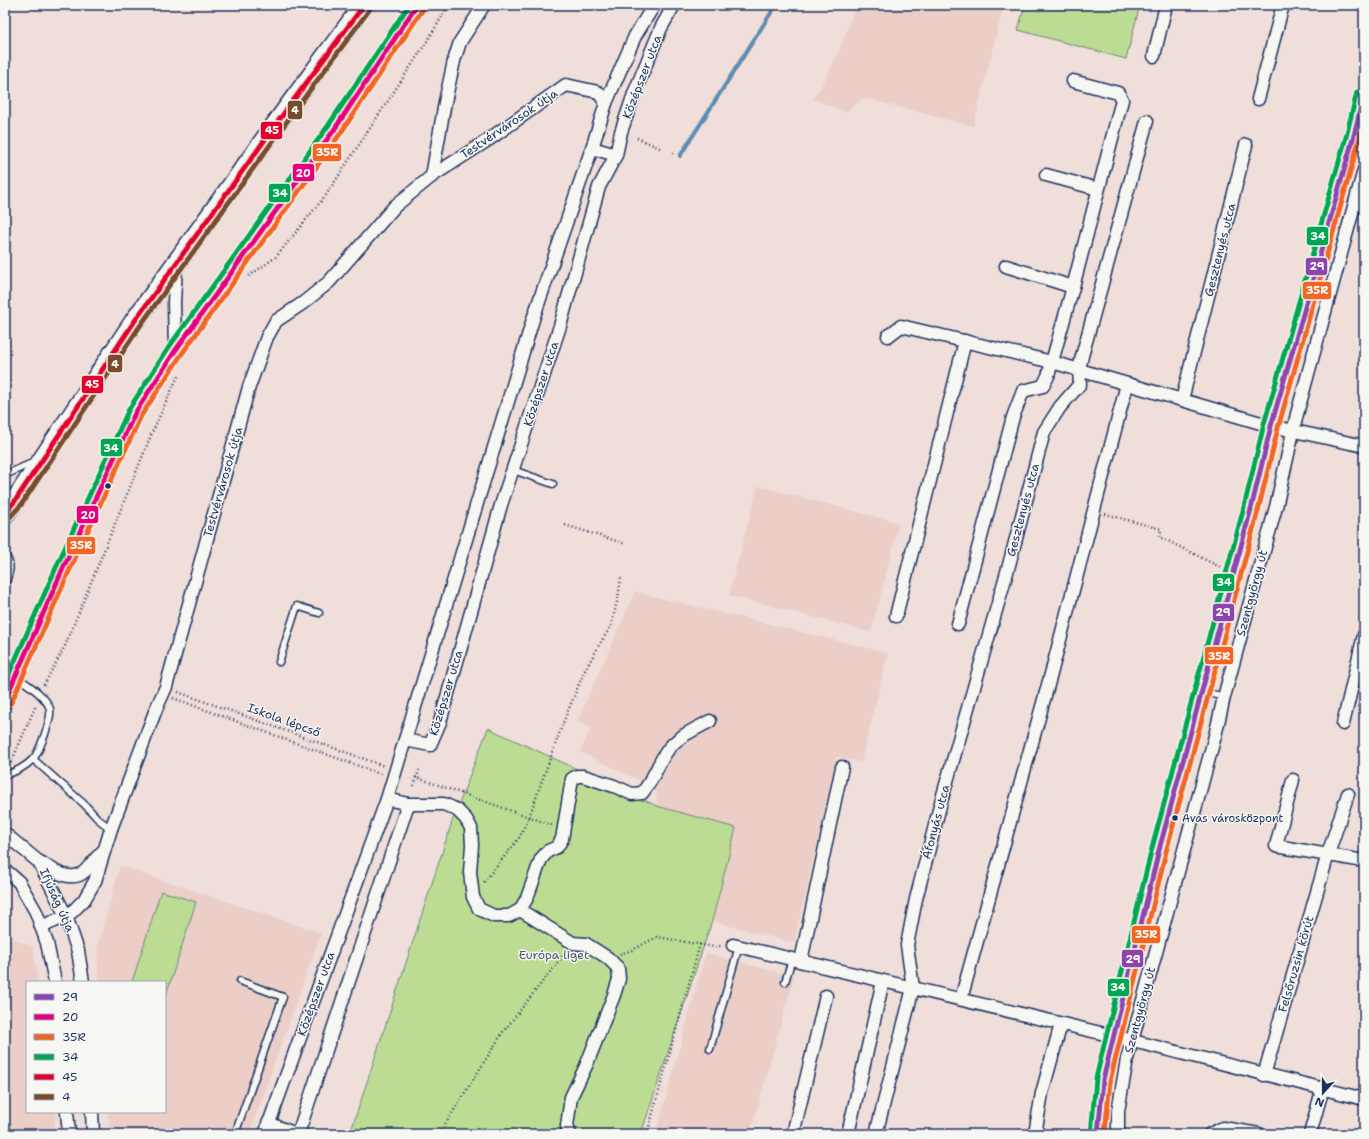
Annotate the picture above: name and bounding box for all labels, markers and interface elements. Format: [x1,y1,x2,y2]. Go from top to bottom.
street label: Középszer utca [619,32,666,121]
street label: Testvérvárosok útja [457,85,561,163]
line badge: 4 [287,100,303,120]
text: 4 [291,103,299,118]
line badge: 45 [260,121,283,140]
text: 45 [265,123,279,138]
line badge: 35R [312,143,342,162]
text: 35R [316,145,338,160]
line badge: 20 [292,163,315,182]
text: 20 [295,166,311,181]
line badge: 34 [268,183,291,203]
text: 34 [272,186,288,201]
street label: Gesztenyés utca [1201,201,1239,298]
line badge: 34 [1306,226,1329,246]
text: 34 [1310,229,1326,244]
line badge: 29 [1305,257,1328,276]
text: 29 [1310,259,1325,274]
line badge: 35R [1302,281,1332,300]
text: 35R [1306,283,1328,298]
street label: Középszer utca [520,339,562,429]
line badge: 4 [107,354,123,373]
text: 4 [111,357,119,372]
line badge: 45 [81,375,104,394]
text: 45 [85,377,99,392]
street label: Testvérvárosok útja [200,424,247,539]
line badge: 34 [100,438,123,457]
text: 34 [103,441,119,456]
street label: Gesztenyés utca [1003,461,1043,558]
unlabelled marker [103,481,113,491]
line badge: 20 [76,505,99,524]
text: 20 [80,508,96,523]
line badge: 35R [66,536,96,555]
text: 35R [70,538,92,553]
street label: Szentgyörgy út [1233,548,1271,638]
line badge: 34 [1212,573,1235,592]
text: 34 [1216,575,1232,590]
line badge: 29 [1212,603,1235,622]
text: 29 [1216,605,1231,620]
line badge: 35R [1204,646,1234,665]
street label: Középszer utca [425,648,467,738]
text: 35R [1208,649,1230,664]
street label: Iskola lépcső [245,699,323,741]
street label: Áfonyás utca [918,782,954,861]
place label: Avas városközpont [1182,811,1284,826]
marker: Avas városközpont [1170,813,1180,823]
street label: Ifjúság útja [36,866,78,935]
street label: Felsőruzsin körút [1275,914,1317,1014]
line badge: 35R [1131,925,1161,944]
text: 35R [1135,927,1157,942]
park label: Európa liget [519,947,589,963]
street label: Középszer utca [293,949,339,1038]
line badge: 29 [1121,949,1144,968]
text: 29 [1126,952,1141,967]
street label: Szentgyörgy út [1121,965,1159,1055]
line badge: 34 [1107,978,1130,997]
text: 34 [1110,980,1126,995]
legend [26,981,166,1113]
text: 29 [62,989,78,1005]
text: 20 [62,1009,78,1025]
text: 35R [62,1029,86,1045]
text: 34 [62,1049,78,1065]
text: 45 [62,1069,77,1085]
north arrow [1303,1073,1343,1113]
text: 4 [62,1089,70,1105]
text: N [1313,1093,1326,1110]

